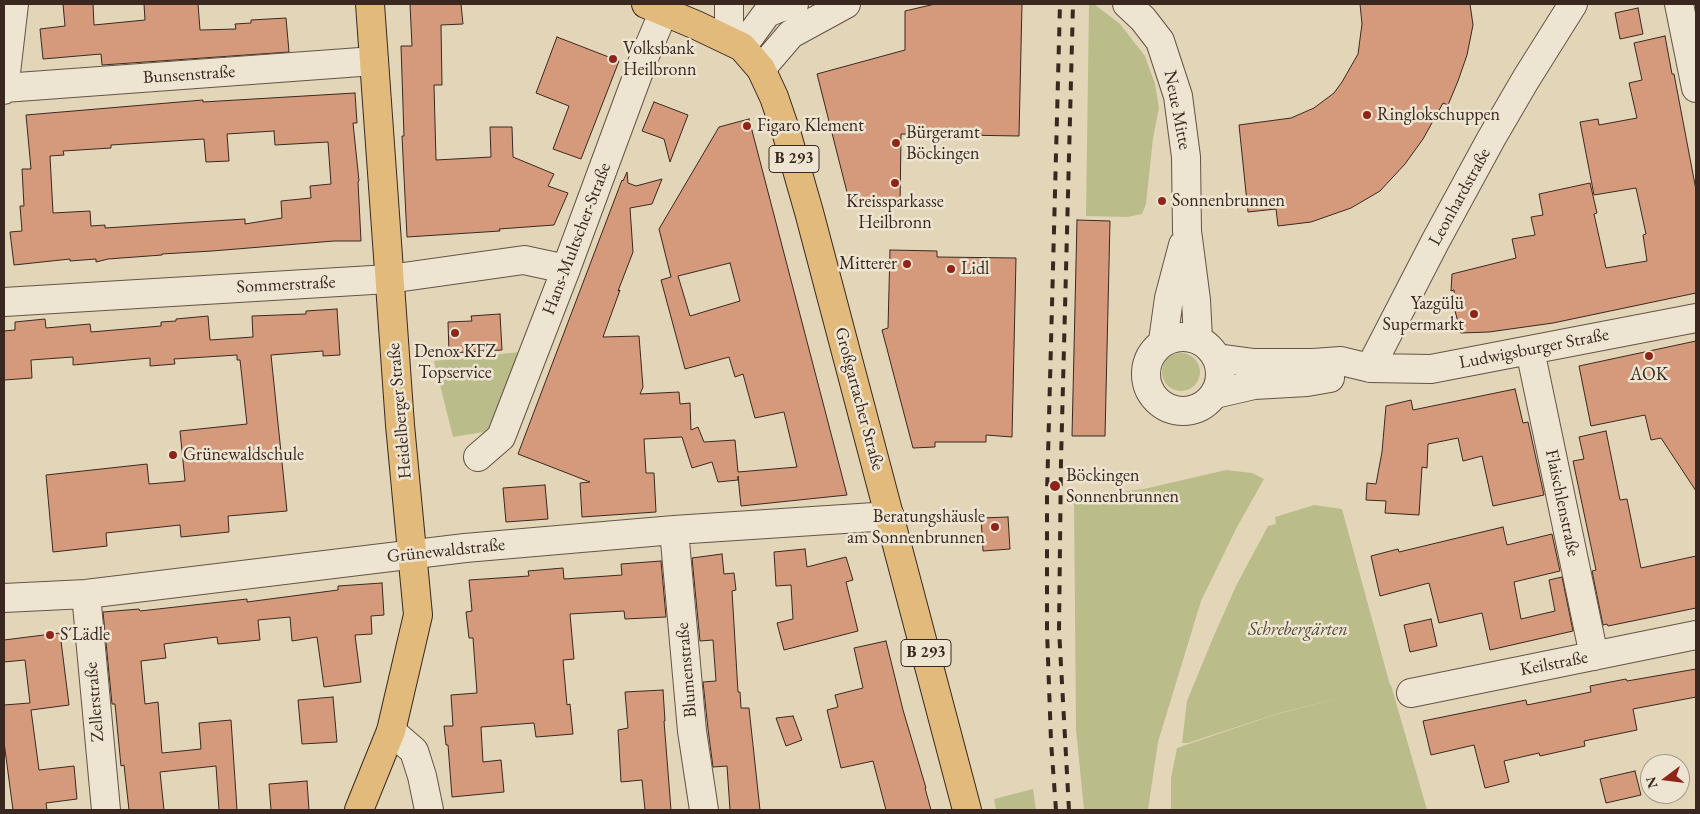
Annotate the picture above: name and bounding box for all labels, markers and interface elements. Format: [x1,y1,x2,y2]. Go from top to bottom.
place label: Volksbank Heilbronn [623,38,697,80]
marker: Volksbank Heilbronn [607,53,619,65]
street label: Bunsenstraße [142,61,236,89]
street label: Neue Mitte [1159,69,1195,151]
place label: Ringlokschuppen [1377,104,1500,126]
marker: Ringlokschuppen [1361,109,1373,121]
place label: Figaro Klement [757,115,864,137]
marker: Figaro Klement [741,120,753,132]
place label: Bürgeramt Böckingen [906,122,980,164]
marker: Bürgeramt Böckingen [890,137,902,149]
street label: Leonhardstraße [1424,144,1496,250]
road number: B 293 [769,146,819,172]
street label: Hans-Multscher-Straße [538,160,616,318]
marker: Kreissparkasse Heilbronn [889,177,901,189]
place label: Sonnenbrunnen [1172,190,1285,212]
place label: Kreissparkasse Heilbronn [846,191,944,233]
marker: Sonnenbrunnen [1156,195,1168,207]
place label: Mitterer [839,253,897,275]
marker: Mitterer [901,258,913,270]
place label: Lidl [961,258,989,280]
marker: Lidl [945,263,957,275]
street label: Sommerstraße [236,272,336,298]
place label: Yazgülü Supermarkt [1382,293,1464,336]
marker: Yazgülü Supermarkt [1468,308,1480,320]
street label: Ludwigsburger Straße [1457,324,1611,374]
street label: Großgartacher Straße [829,325,889,473]
marker: Denox KFZ Topservice [449,327,461,339]
place label: Denox KFZ Topservice [414,341,496,384]
street label: Heidelberger Straße [383,342,417,480]
marker: AOK [1643,350,1655,362]
place label: AOK [1630,364,1668,386]
place label: Grünewaldschule [183,444,304,466]
street label: Flaischlenstraße [1540,447,1584,559]
marker: Grünewaldschule [167,449,179,461]
place label: Böckingen Sonnenbrunnen [1066,465,1179,508]
marker: Böckingen Sonnenbrunnen [1048,479,1062,493]
place label: Beratungshäusle am Sonnenbrunnen [847,506,985,548]
marker: Beratungshäusle am Sonnenbrunnen [989,521,1001,533]
street label: Grünewaldstraße [386,534,506,568]
park label: Schrebergärten [1248,619,1348,641]
street label: Blumenstraße [672,621,702,719]
place label: S´Lädle [60,624,110,646]
marker: S´Lädle [44,629,56,641]
road number: B 293 [901,640,951,666]
street label: Keilstraße [1518,647,1590,681]
street label: Zellerstraße [81,661,109,743]
north arrow [1640,754,1690,804]
text: N [1641,775,1662,790]

